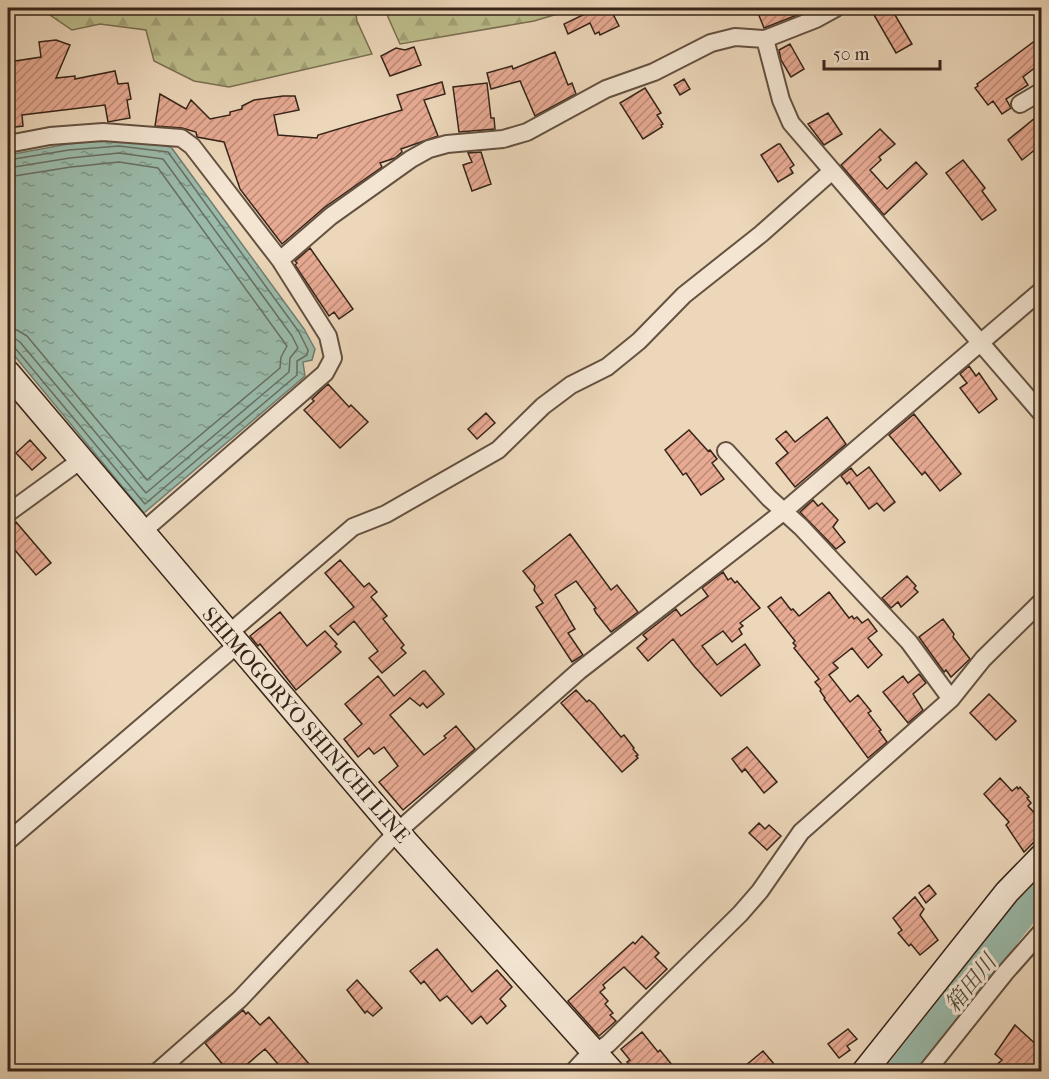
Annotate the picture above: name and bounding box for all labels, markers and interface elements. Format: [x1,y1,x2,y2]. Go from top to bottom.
scale bar [824,33,940,71]
text: 50 m [833,44,870,65]
street label: SHIMOGORYO SHINICHI LINE [197,602,415,848]
water label: 箱田川 [940,948,1003,1017]

